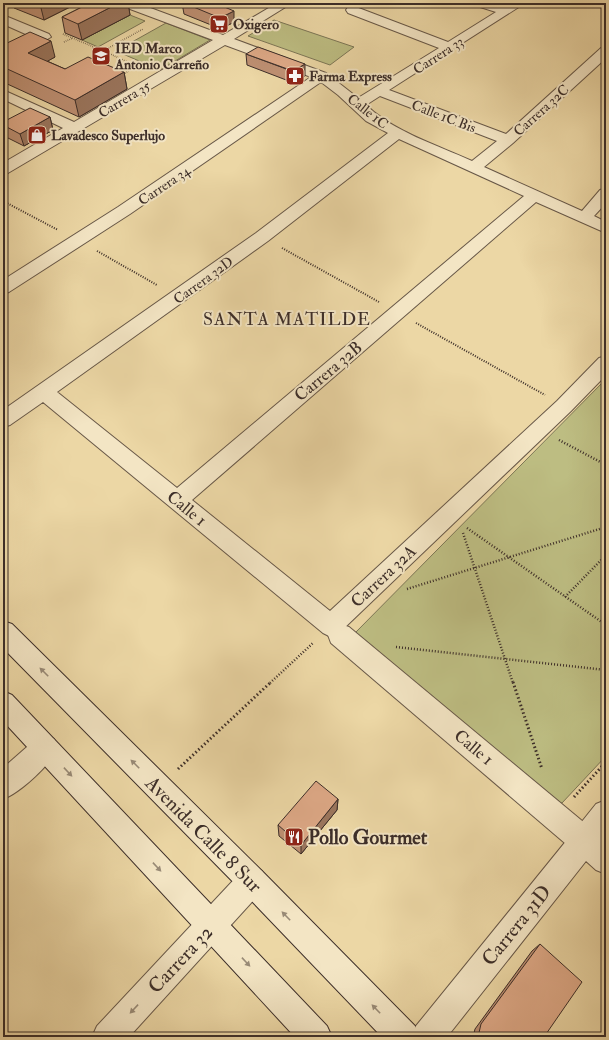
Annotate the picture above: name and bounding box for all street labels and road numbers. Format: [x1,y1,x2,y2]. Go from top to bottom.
street label: Carrera 33 [410,33,467,78]
street label: Carrera 35 [95,77,154,122]
street label: Carrera 32C [510,81,573,140]
street label: Calle 1C [344,90,391,133]
street label: Calle 1C Bis [409,96,479,137]
street label: Carrera 34 [135,161,195,209]
street label: Carrera 32D [170,253,237,308]
street label: Carrera 32B [290,337,367,406]
street label: Calle 1 [163,486,211,531]
street label: Carrera 32A [346,541,421,612]
street label: Calle 1 [450,725,498,770]
street label: Avenida Calle 8 Sur [139,770,268,898]
street label: Carrera 31D [476,880,557,971]
street label: Carrera 32 [143,920,218,998]

